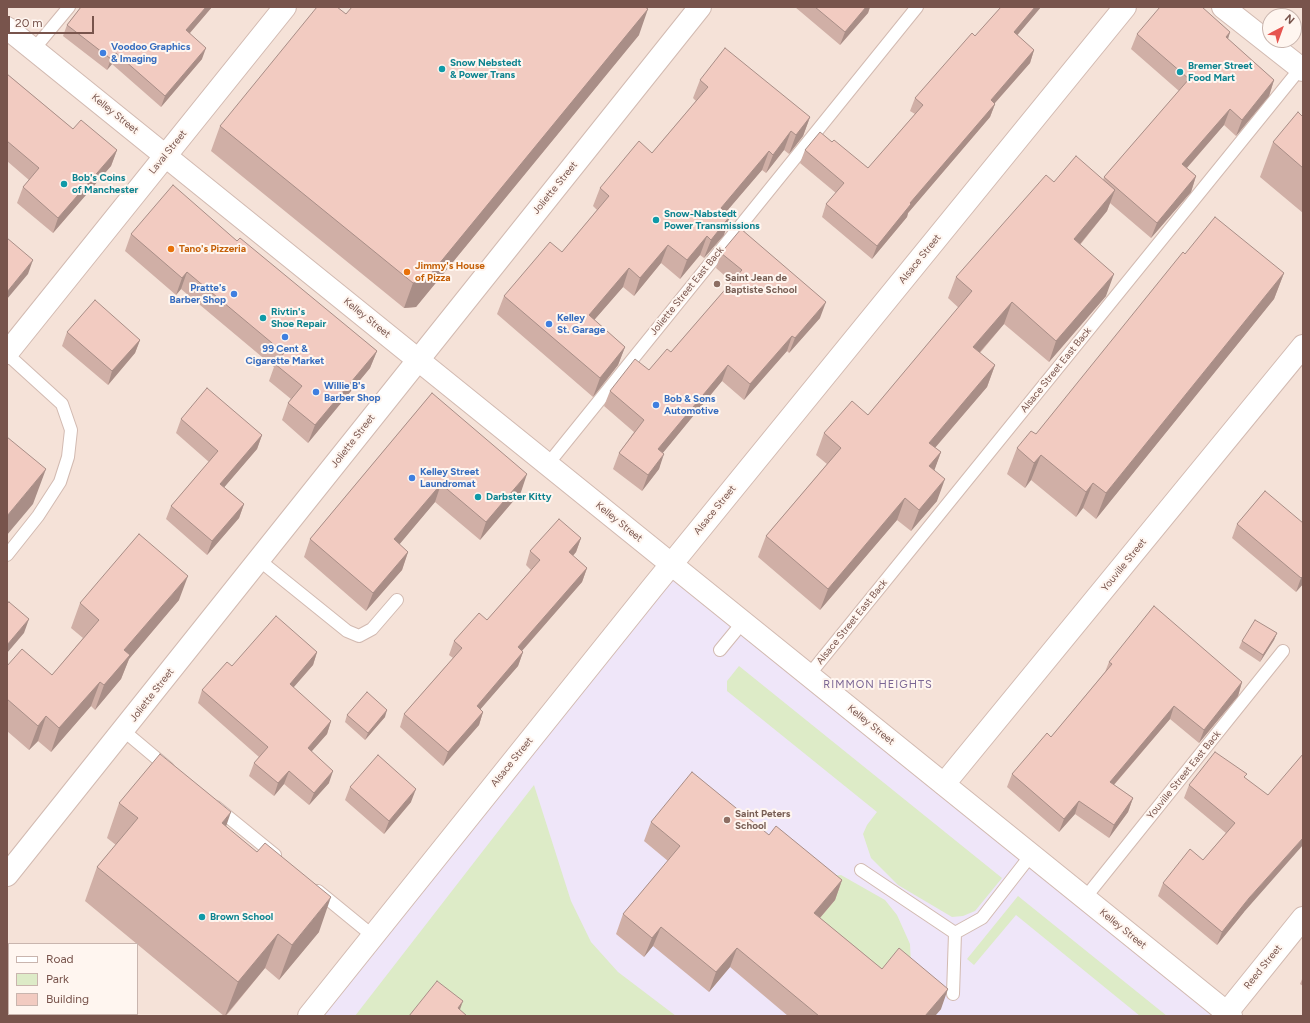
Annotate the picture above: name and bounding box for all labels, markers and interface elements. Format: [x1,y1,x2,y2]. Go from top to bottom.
scale bar [10,8,96,34]
north arrow [1262,8,1302,48]
text: N [1282,12,1297,27]
text: 20 m [15,16,43,30]
place label: Voodoo Graphics & Imaging [111,41,190,64]
marker: Voodoo Graphics & Imaging [98,48,108,58]
place label: Snow Nebstedt & Power Trans [450,57,521,80]
place label: Bremer Street Food Mart [1188,60,1253,84]
marker: Snow Nebstedt & Power Trans [437,64,447,74]
marker: Bremer Street Food Mart [1175,67,1185,77]
street label: Kelley Street [89,91,141,137]
street label: Laval Street [147,128,189,176]
street label: Joliette Street [530,159,580,217]
place label: Bob's Coins of Manchester [72,172,138,196]
marker: Bob's Coins of Manchester [59,179,69,189]
place label: Snow-Nabstedt Power Transmissions [664,208,760,232]
marker: Snow-Nabstedt Power Transmissions [651,215,661,225]
street label: Alsace Street [896,232,944,286]
place label: Tano's Pizzeria [179,243,246,255]
marker: Tano's Pizzeria [166,244,176,254]
street label: Joliette Street East Back [648,244,726,338]
place label: Jimmy's House of Pizza [415,260,485,284]
marker: Jimmy's House of Pizza [402,267,412,277]
place label: Saint Jean de Baptiste School [725,272,797,296]
marker: Saint Jean de Baptiste School [712,279,722,289]
place label: Pratte's Barber Shop [170,282,226,306]
marker: Pratte's Barber Shop [229,289,239,299]
street label: Kelley Street [341,295,393,341]
place label: Rivtin's Shoe Repair [271,306,326,330]
place label: Kelley St. Garage [557,312,605,336]
marker: Rivtin's Shoe Repair [258,313,268,323]
marker: Kelley St. Garage [544,319,554,329]
street label: Alsace Street East Back [1018,325,1094,415]
marker: 99 Cent & Cigarette Market [280,332,290,342]
place label: 99 Cent & Cigarette Market [246,343,324,366]
place label: Willie B's Barber Shop [324,380,380,404]
marker: Willie B's Barber Shop [311,387,321,397]
place label: Bob & Sons Automotive [664,393,719,416]
marker: Bob & Sons Automotive [651,400,661,410]
street label: Joliette Street [328,412,378,470]
place label: Kelley Street Laundromat [420,466,479,490]
marker: Kelley Street Laundromat [407,473,417,483]
street label: Alsace Street [691,483,739,537]
place label: Darbster Kitty [486,491,551,503]
marker: Darbster Kitty [473,492,483,502]
street label: Kelley Street [593,499,645,545]
street label: Youville Street [1099,536,1149,594]
street label: Alsace Street East Back [814,577,890,667]
street label: Joliette Street [127,666,177,724]
district label: RIMMON HEIGHTS [823,678,933,692]
street label: Kelley Street [845,702,897,748]
street label: Youville Street East Back [1145,728,1223,822]
street label: Alsace Street [488,735,536,789]
place label: Saint Peters School [735,808,790,832]
marker: Saint Peters School [722,815,732,825]
street label: Kelley Street [1097,906,1149,952]
place label: Brown School [210,911,273,923]
marker: Brown School [197,912,207,922]
street label: Reed Street [1241,942,1285,992]
legend [8,943,138,1015]
text: Road [46,952,74,966]
text: Park [46,972,69,986]
text: Building [46,992,89,1006]

